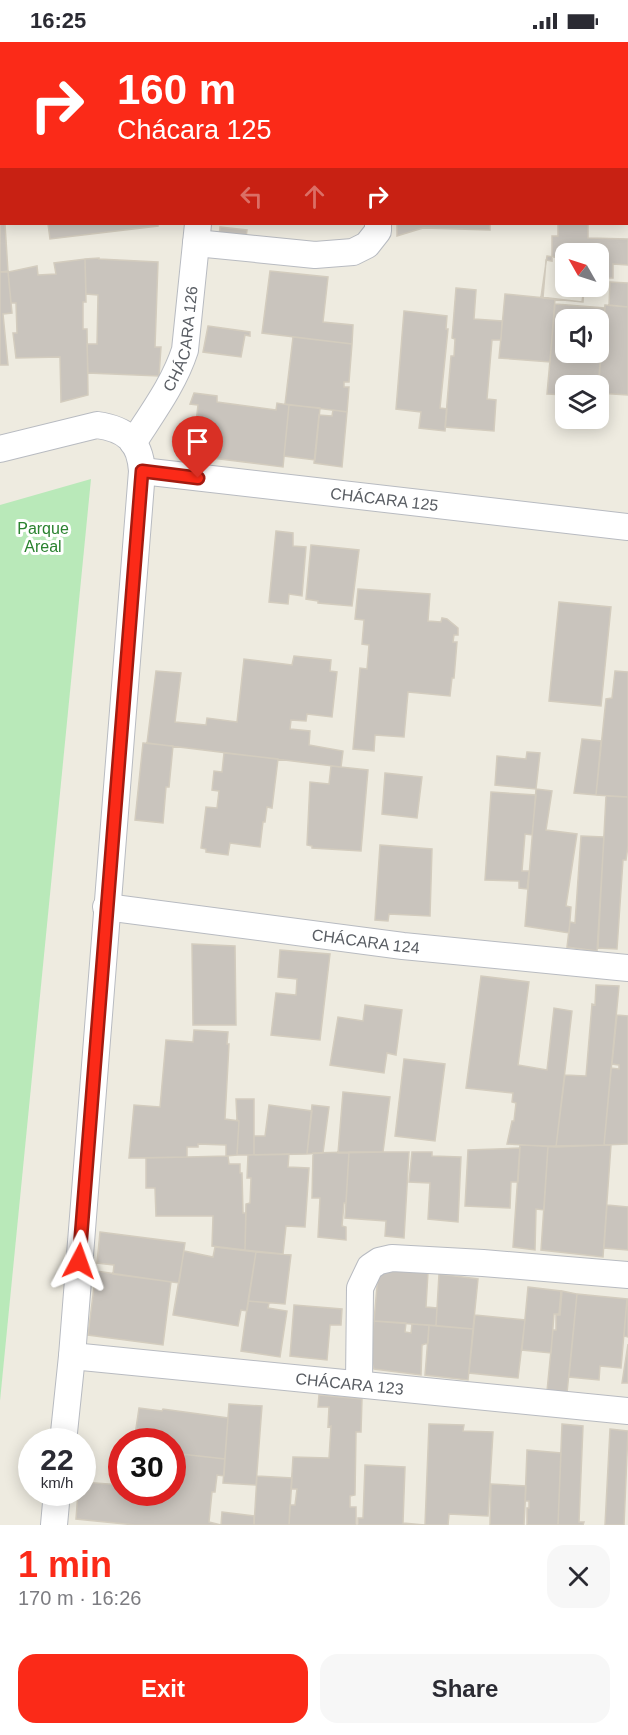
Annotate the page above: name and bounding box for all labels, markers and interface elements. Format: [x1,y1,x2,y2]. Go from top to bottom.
text: 16:25 [30,8,86,33]
icon: right [18,66,96,144]
text: 160 m [117,66,236,113]
text: Chácara 125 [117,115,272,145]
icon: left [235,180,268,213]
icon: ahead [298,180,331,213]
icon: right [361,180,394,213]
north arrow [555,243,609,297]
map controls [555,243,609,429]
street label: CHÁCARA 126 [159,285,200,394]
button: sound [555,309,609,363]
button: layers [555,375,609,429]
pin [172,416,223,478]
icon: arrive [181,425,214,458]
street label: CHÁCARA 125 [329,484,439,514]
park label: Parque Areal [17,520,69,555]
street label: CHÁCARA 124 [311,926,421,956]
position arrow [47,1229,111,1293]
street label: CHÁCARA 123 [295,1370,405,1397]
speed limit sign: 30 [108,1428,186,1506]
text: 22 [40,1443,74,1476]
text: km/h [41,1474,73,1491]
text: 1 min [18,1544,112,1585]
button: close [547,1545,610,1608]
text: 170 m · 16:26 [18,1587,141,1609]
button: Exit [18,1654,308,1723]
button: Share [320,1654,610,1723]

